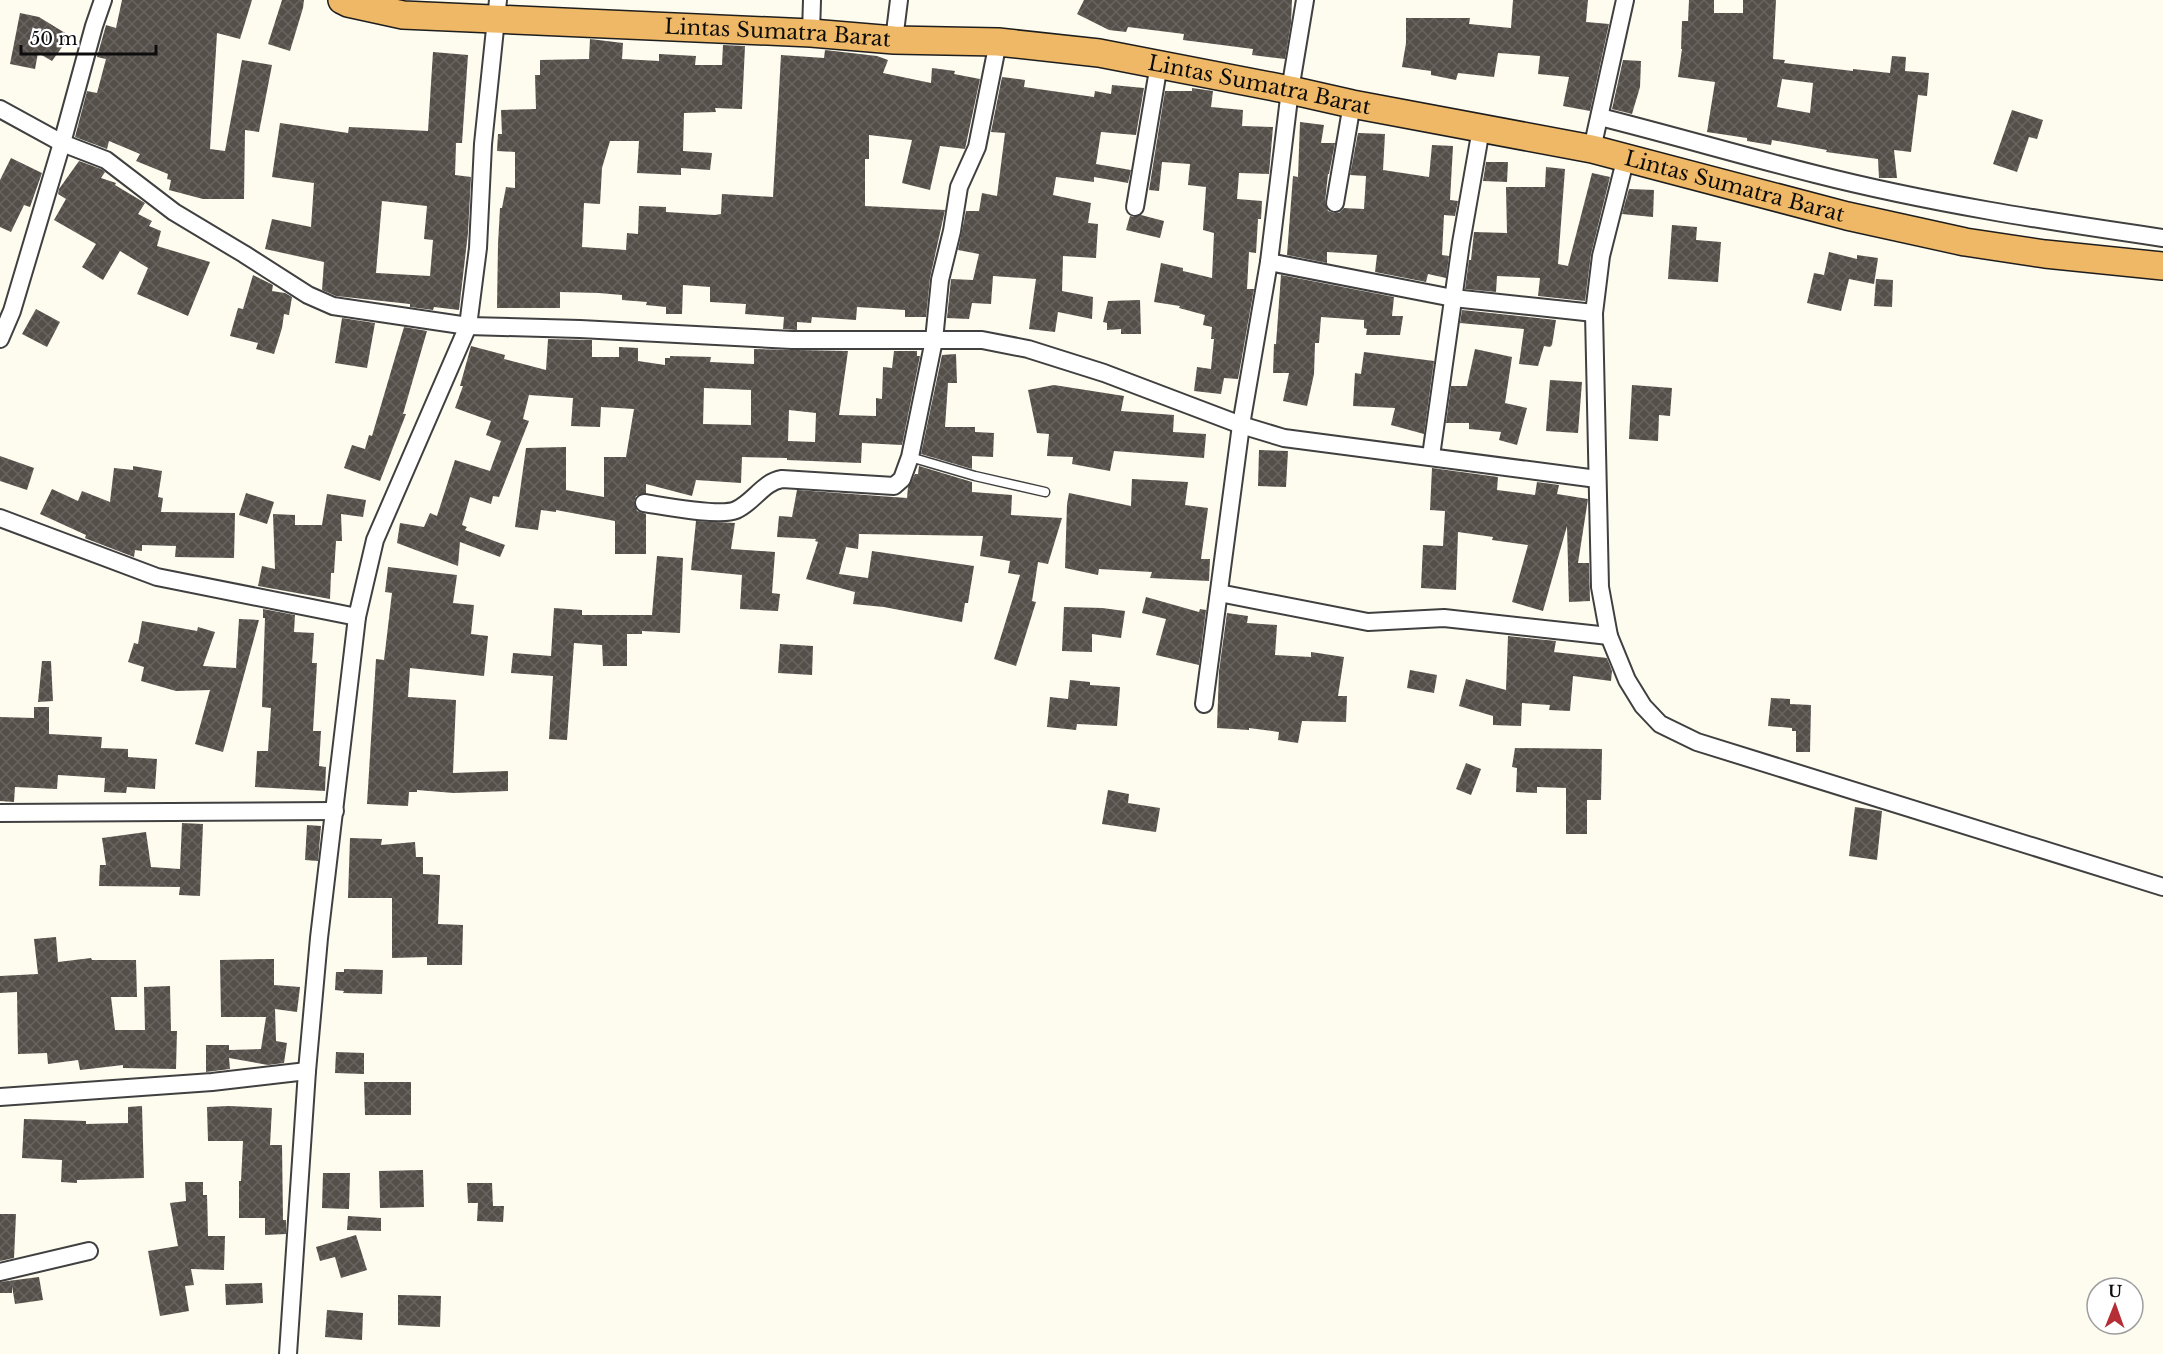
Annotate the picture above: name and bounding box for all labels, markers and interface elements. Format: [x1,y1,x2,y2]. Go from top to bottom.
street label: Lintas Sumatra Barat [664,14,892,53]
scale bar [21,18,156,56]
text: 50 m [30,28,78,50]
street label: Lintas Sumatra Barat [1146,50,1373,120]
street label: Lintas Sumatra Barat [1622,145,1848,228]
north arrow [2085,1276,2145,1336]
text: U [2108,1281,2122,1301]

